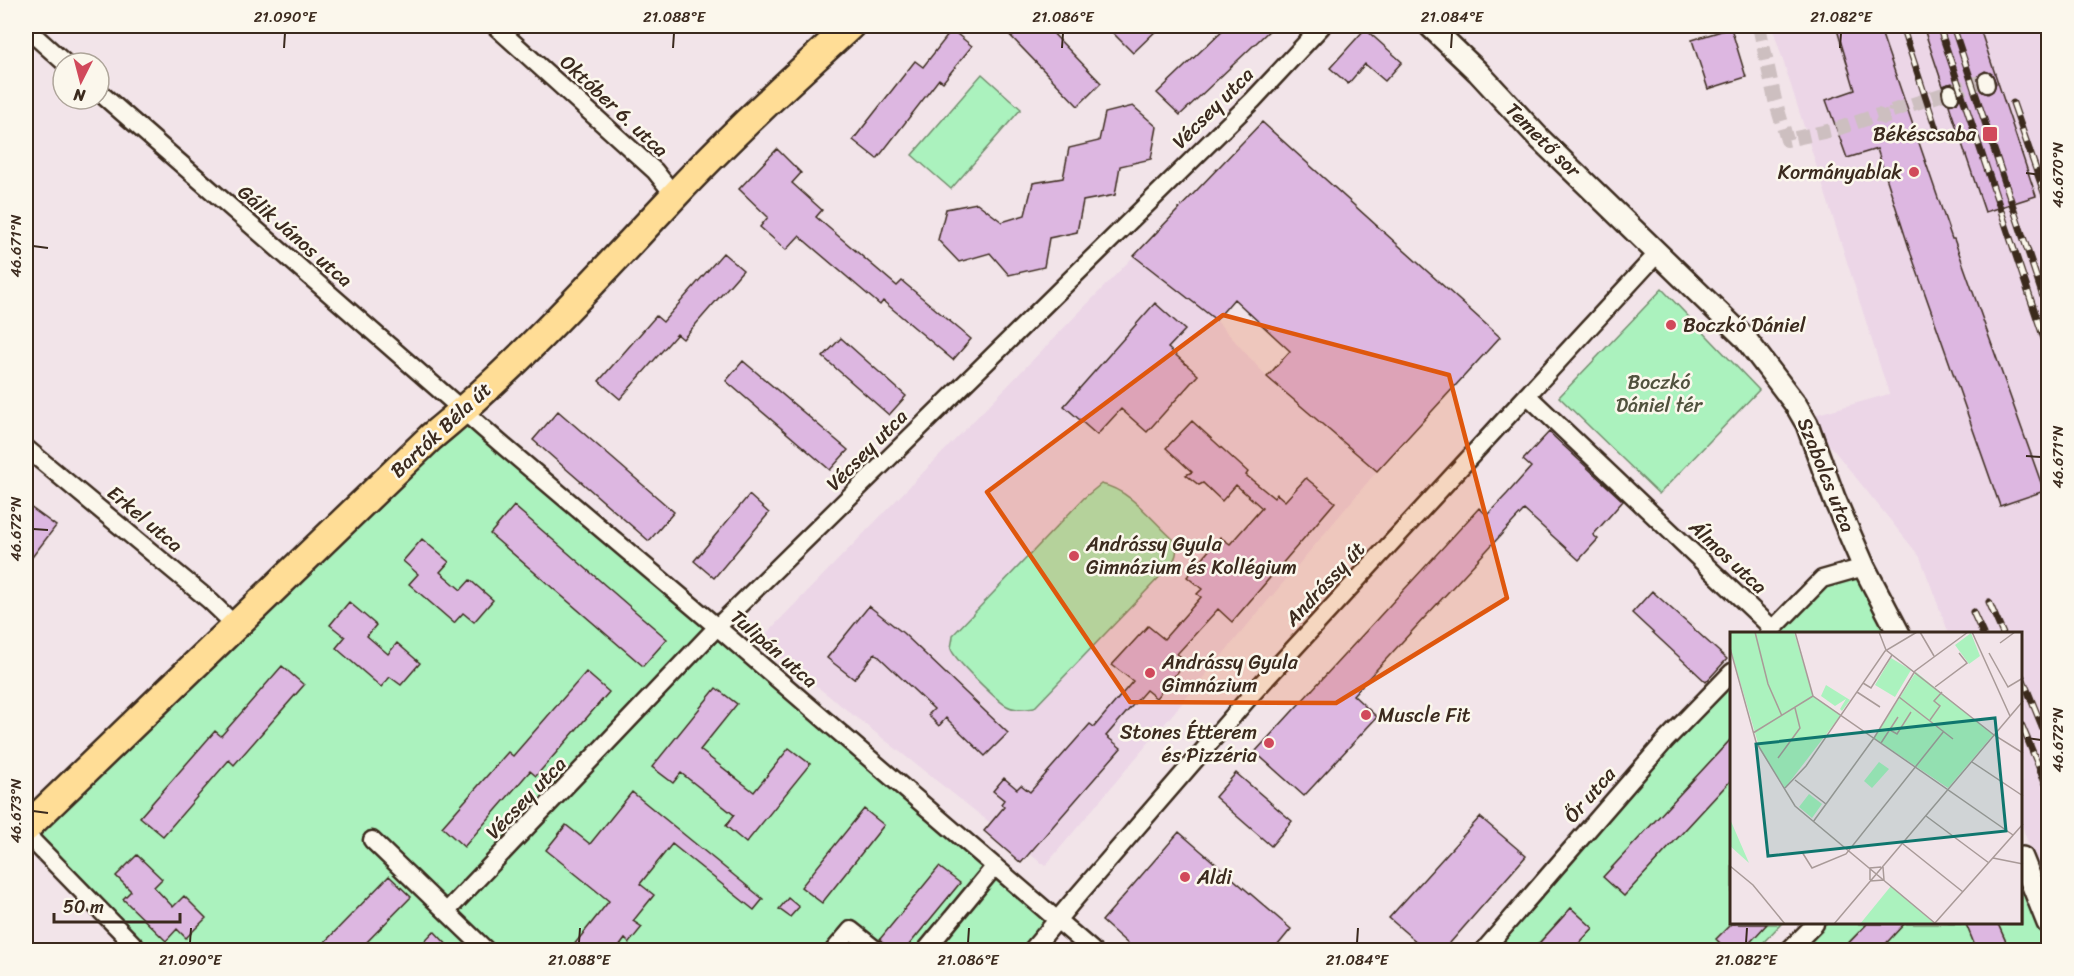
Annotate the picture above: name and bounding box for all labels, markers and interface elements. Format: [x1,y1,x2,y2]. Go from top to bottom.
text: 21.090°E [254,4,318,30]
text: 21.088°E [643,4,707,30]
text: 21.086°E [1032,4,1095,30]
text: 21.084°E [1421,4,1485,30]
text: 21.082°E [1810,4,1873,30]
street label: Október 6. utca [551,46,677,166]
north arrow [51,51,111,111]
street label: Vécsey utca [1164,59,1262,157]
text: N [72,80,88,111]
street label: Temető sor [1497,94,1590,187]
place label: Békéscsaba [1873,117,1977,152]
marker: Békéscsaba [1981,125,1999,143]
text: 46.670°N [2045,141,2071,208]
place label: Kormányablak [1778,155,1902,190]
marker: Kormányablak [1907,165,1921,179]
street label: Gálik János utca [229,176,361,296]
text: 46.671°N [3,214,29,277]
place label: Boczkó Dániel [1683,308,1807,343]
marker: Boczkó Dániel [1664,318,1678,332]
park label: Boczkó Dániel tér [1616,365,1704,423]
street label: Bartók Béla út [382,373,500,487]
street label: Vécsey utca [818,401,916,499]
street label: Szabolcs utca [1787,412,1865,538]
text: 46.671°N [2045,425,2071,488]
street label: Erkel utca [99,476,191,562]
text: 46.672°N [3,496,29,561]
street label: Álmos utca [1680,510,1775,603]
place label: Andrássy Gyula Gimnázium és Kollégium [1085,527,1297,585]
street label: Andrássy út [1275,533,1374,635]
marker: Andrássy Gyula Gimnázium és Kollégium [1067,549,1081,563]
street label: Tulipán utca [722,601,826,697]
inset map [1730,632,2023,925]
place label: Andrássy Gyula Gimnázium [1161,645,1299,703]
marker: Andrássy Gyula Gimnázium [1143,666,1157,680]
place label: Muscle Fit [1378,698,1471,733]
text: 46.672°N [2045,707,2071,772]
marker: Muscle Fit [1359,708,1373,722]
place label: Stones Étterem és Pizzéria [1120,715,1257,773]
marker: Stones Étterem és Pizzéria [1262,736,1276,750]
street label: Vécsey utca [477,748,575,848]
street label: Őr utca [1555,758,1625,831]
text: 46.673°N [3,778,29,843]
place label: Aldi [1196,860,1233,895]
marker: Aldi [1178,870,1192,884]
scale bar [54,886,180,924]
text: 50 m [63,891,104,923]
text: 21.090°E [159,947,223,973]
text: 21.088°E [548,947,612,973]
text: 21.086°E [937,947,1000,973]
text: 21.084°E [1326,947,1390,973]
text: 21.082°E [1715,947,1778,973]

